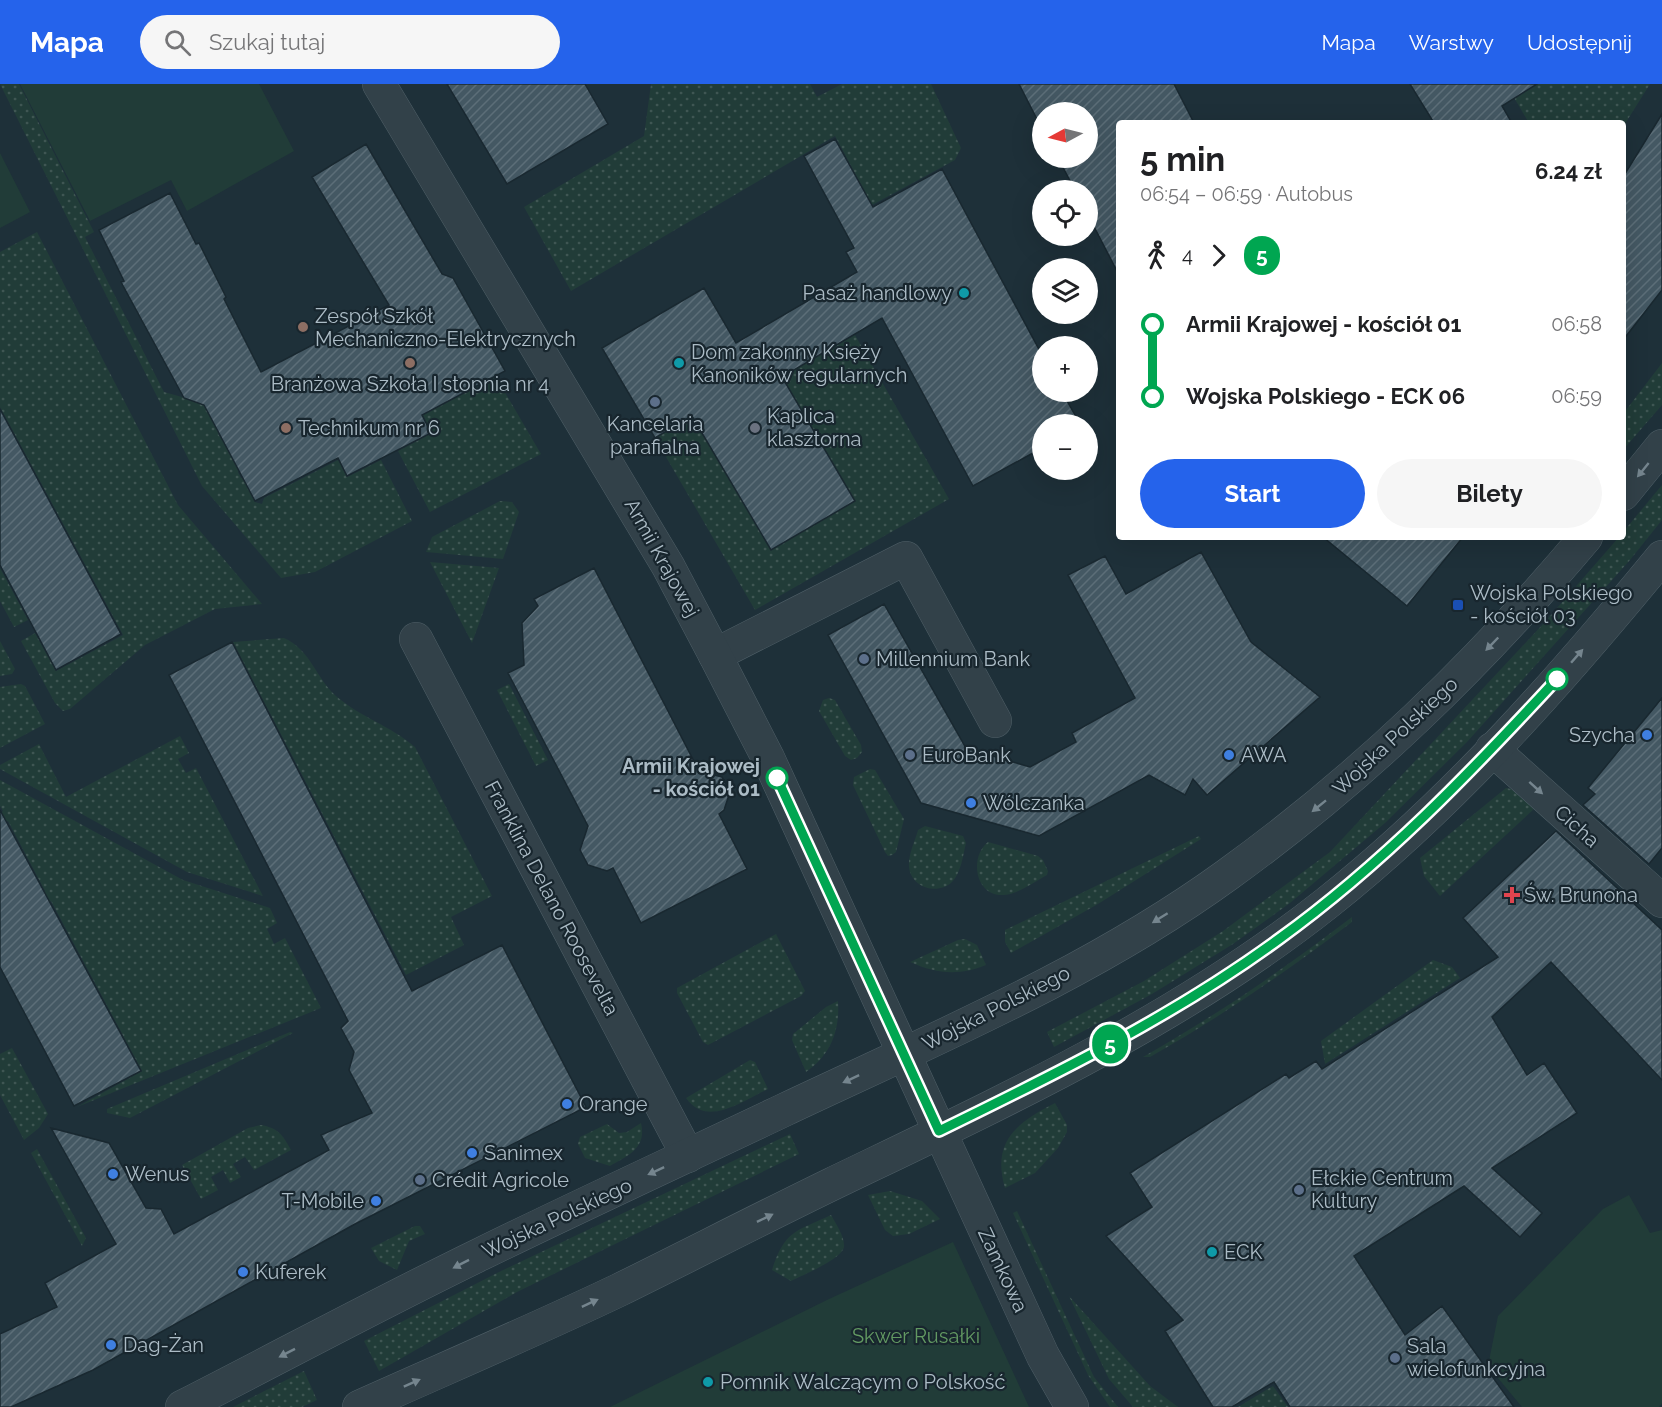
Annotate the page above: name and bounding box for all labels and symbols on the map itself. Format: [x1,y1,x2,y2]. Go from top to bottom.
north arrow [1032,102,1098,168]
place label: Pasaż handlowy [803,281,952,305]
marker: Pasaż handlowy [957,286,971,300]
place label: Zespół Szkół Mechaniczno-Elektrycznych [315,304,576,351]
marker: Zespół Szkół Mechaniczno-Elektrycznych [296,320,310,334]
place label: Dom zakonny Księży Kanoników regularnych [691,340,907,387]
marker: Branżowa Szkoła I stopnia nr 4 [403,356,417,370]
marker: Dom zakonny Księży Kanoników regularnych [672,356,686,370]
place label: Branżowa Szkoła I stopnia nr 4 [271,372,549,396]
marker: Kancelaria parafialna [648,395,662,409]
place label: Kaplica klasztorna [767,404,861,451]
place label: Kancelaria parafialna [607,412,703,459]
place label: Technikum nr 6 [298,416,440,440]
marker: Technikum nr 6 [279,421,293,435]
marker: Kaplica klasztorna [748,421,762,435]
one-way arrow [1637,462,1649,477]
street label: Armii Krajowej [620,495,704,621]
place label: Wojska Polskiego - kościół 03 [1470,581,1633,628]
marker: Wojska Polskiego - kościół 03 [1451,598,1465,612]
one-way arrow [1485,636,1499,651]
place label: Millennium Bank [876,647,1030,671]
one-way arrow [1570,649,1583,664]
marker: Millennium Bank [857,652,871,666]
unlabelled marker [1546,668,1568,690]
street label: Wojska Polskiego [1327,672,1463,800]
place label: Szycha [1569,723,1635,747]
marker: Szycha [1640,728,1654,742]
place label: EuroBank [922,743,1011,767]
place label: AWA [1241,743,1287,767]
marker: EuroBank [903,748,917,762]
marker: AWA [1222,748,1236,762]
place label: Armii Krajowej - kościół 01 [622,754,760,801]
marker: Armii Krajowej - kościół 01 [766,767,788,789]
street label: Franklina Delano Roosevelta [480,777,624,1019]
one-way arrow [1528,781,1542,795]
place label: Wólczanka [983,791,1085,815]
marker: Wólczanka [964,796,978,810]
one-way arrow [1311,799,1327,812]
street label: Cicha [1550,800,1604,852]
place label: Św. Brunona [1524,882,1638,907]
marker: Św. Brunona [1505,888,1519,902]
one-way arrow [1152,913,1168,924]
street label: Wojska Polskiego [918,960,1074,1056]
line badge: 5 [1090,1024,1130,1064]
one-way arrow [843,1074,860,1083]
place label: Orange [579,1092,648,1116]
marker: Orange [560,1097,574,1111]
place label: Sanimex [484,1141,563,1165]
marker: Sanimex [465,1146,479,1160]
place label: Wenus [125,1162,190,1186]
place label: Ełckie Centrum Kultury [1311,1166,1453,1213]
marker: Wenus [106,1167,120,1181]
one-way arrow [648,1167,665,1176]
place label: Crédit Agricole [432,1168,569,1192]
marker: Crédit Agricole [413,1173,427,1187]
street label: Wojska Polskiego [478,1173,636,1263]
marker: Ełckie Centrum Kultury [1292,1183,1306,1197]
place label: T-Mobile [281,1189,364,1213]
marker: T-Mobile [369,1194,383,1208]
one-way arrow [757,1213,774,1222]
street label: Zamkowa [973,1224,1033,1316]
place label: ECK [1224,1240,1263,1264]
marker: ECK [1205,1245,1219,1259]
one-way arrow [452,1259,469,1269]
place label: Kuferek [255,1260,327,1284]
marker: Kuferek [236,1265,250,1279]
one-way arrow [582,1299,599,1308]
park label: Skwer Rusałki [852,1324,980,1348]
place label: Dag-Żan [123,1332,204,1357]
place label: Sala wielofunkcyjna [1407,1334,1545,1381]
marker: Dag-Żan [104,1338,118,1352]
one-way arrow [279,1348,296,1358]
marker: Sala wielofunkcyjna [1388,1351,1402,1365]
place label: Pomnik Walczącym o Polskość [720,1370,1005,1394]
marker: Pomnik Walczącym o Polskość [701,1375,715,1389]
one-way arrow [404,1378,422,1388]

